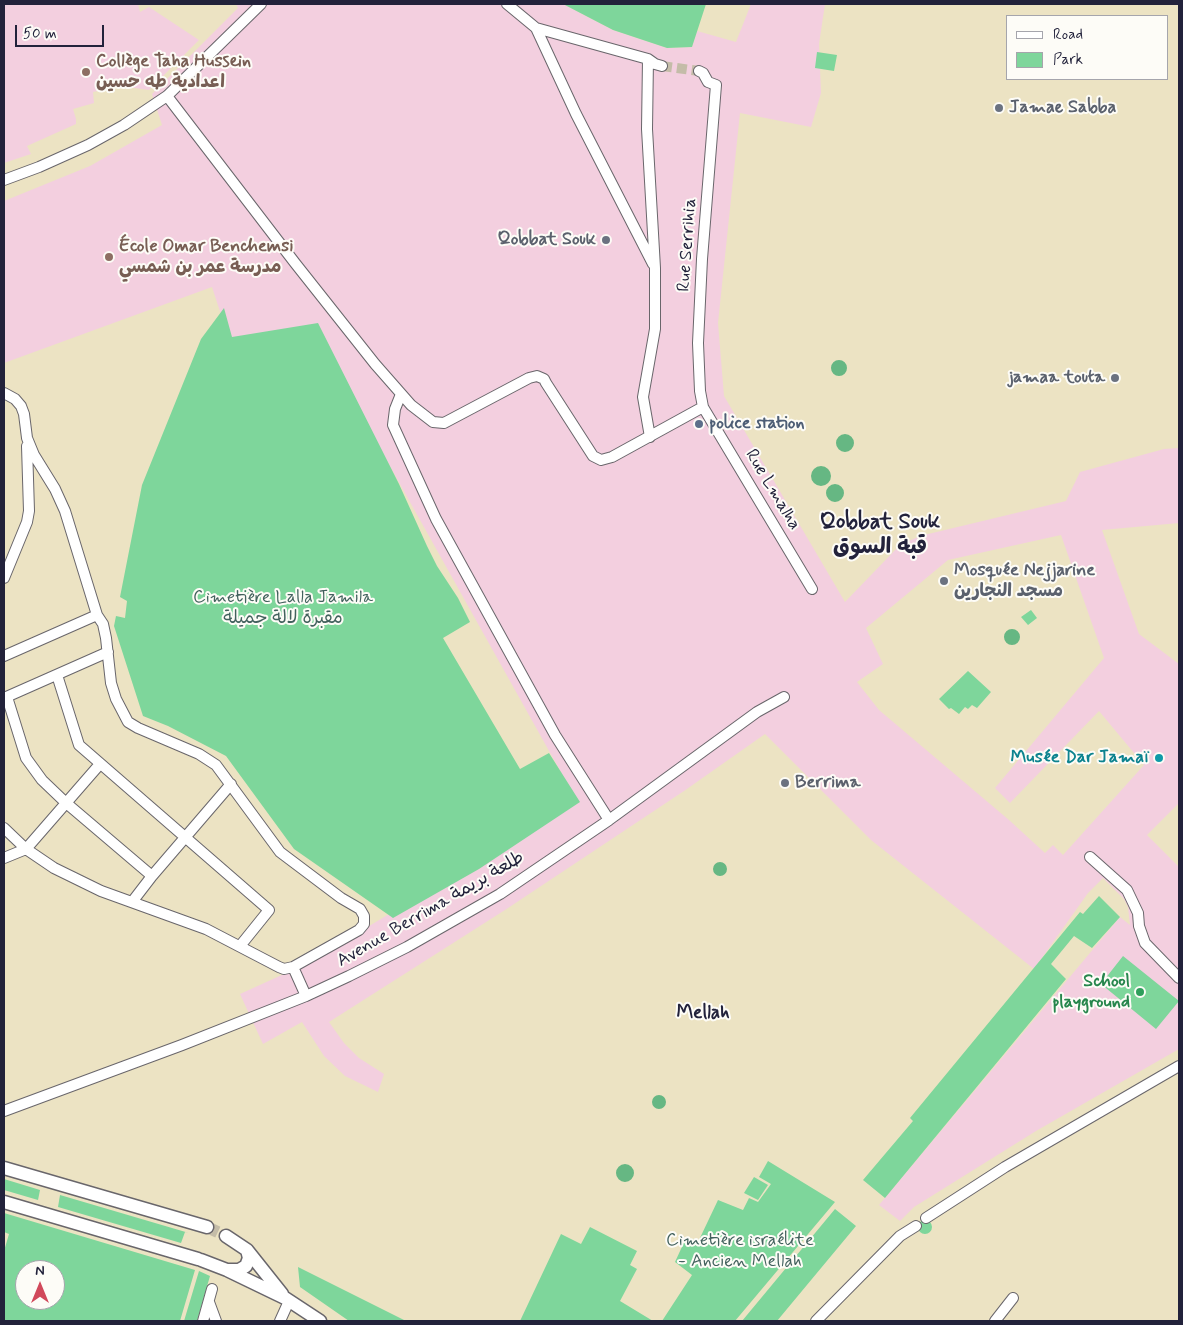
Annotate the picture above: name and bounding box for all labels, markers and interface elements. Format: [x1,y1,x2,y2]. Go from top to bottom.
scale bar [18,15,106,47]
legend [1006,15,1168,80]
text: 50 m [23,24,57,44]
text: Road [1053,25,1083,45]
text: Park [1053,50,1083,70]
place label: Collège Taha Hussein اعدادية طه حسين [96,51,251,94]
marker: Collège Taha Hussein اعدادية طه حسين [80,66,92,78]
place label: Jamae Sabba [1009,97,1116,119]
marker: Jamae Sabba [993,102,1005,114]
street label: Rue Serrihia [674,198,702,292]
place label: Qobbat Souk [497,229,596,251]
marker: Qobbat Souk [600,234,612,246]
place label: École Omar Benchemsi مدرسة عمر بن شمسي [119,236,293,278]
marker: École Omar Benchemsi مدرسة عمر بن شمسي [103,251,115,263]
place label: jamaa touta [1007,367,1105,389]
marker: jamaa touta [1109,372,1121,384]
place label: police station [709,413,804,435]
marker: police station [693,418,705,430]
street label: Rue Lmalha [739,446,805,534]
district label: Qobbat Souk قبة السوق [820,510,940,562]
place label: Mosquée Nejjarine مسجد النجارين [954,560,1095,602]
marker: Mosquée Nejjarine مسجد النجارين [938,575,950,587]
park label: Cimetière Lalla Jamila مقبرة لالة جميلة [193,587,373,630]
place label: Musée Dar Jamaï [1010,747,1149,769]
marker: Musée Dar Jamaï [1153,752,1165,764]
place label: Berrima [795,772,860,794]
marker: Berrima [779,777,791,789]
street label: Avenue Berrima طلعة بريمة [334,848,528,972]
place label: School playground [1052,971,1130,1014]
marker: School playground [1134,986,1146,998]
district label: Mellah [676,1003,730,1025]
park label: Cimetière israélite - Ancien Mellah [666,1230,814,1272]
north arrow [15,1260,65,1310]
text: N [35,1262,45,1280]

